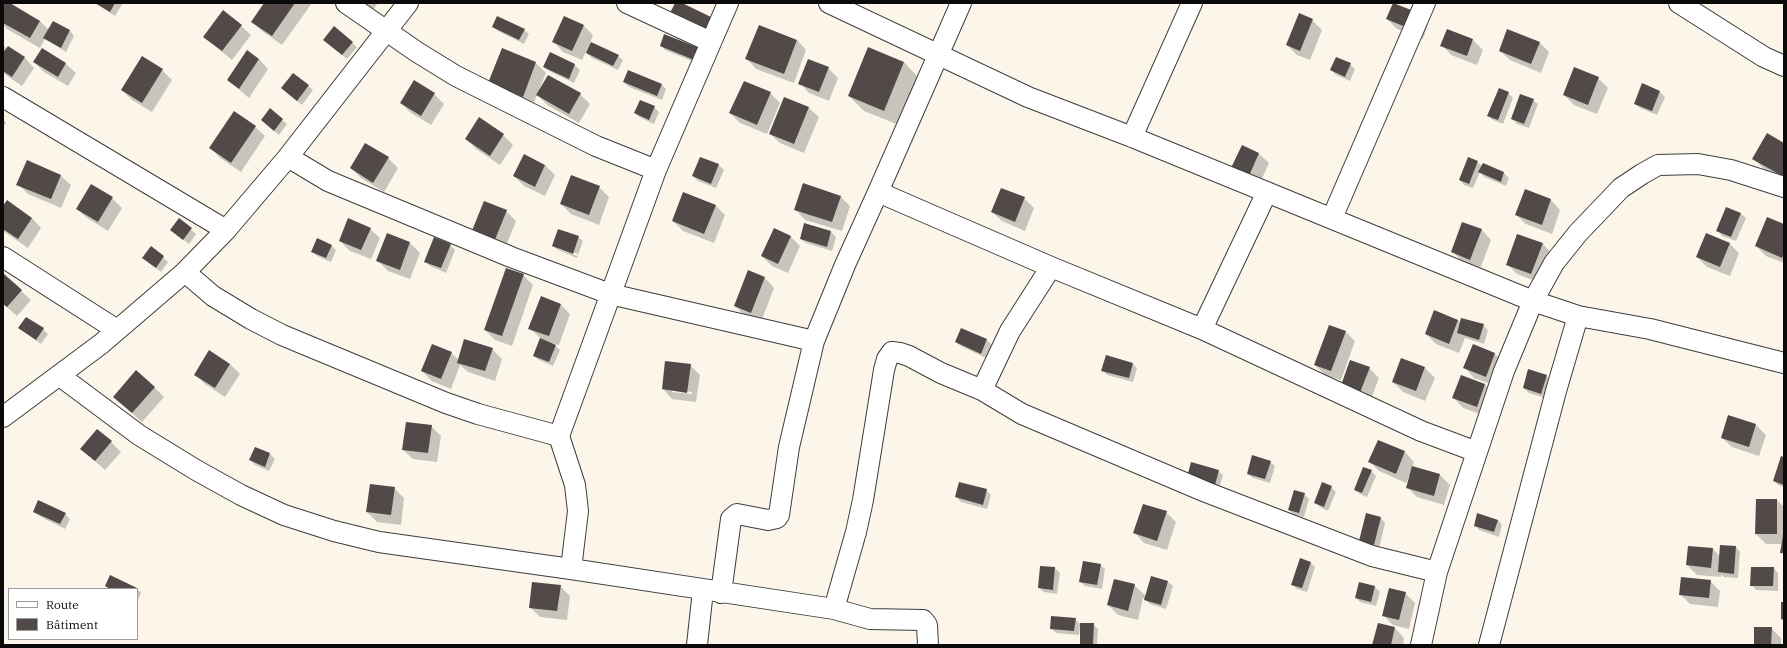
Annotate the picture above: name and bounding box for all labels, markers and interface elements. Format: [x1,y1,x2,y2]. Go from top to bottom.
legend [8,588,138,640]
text: Route [46,597,79,612]
text: Bâtiment [46,617,98,632]

